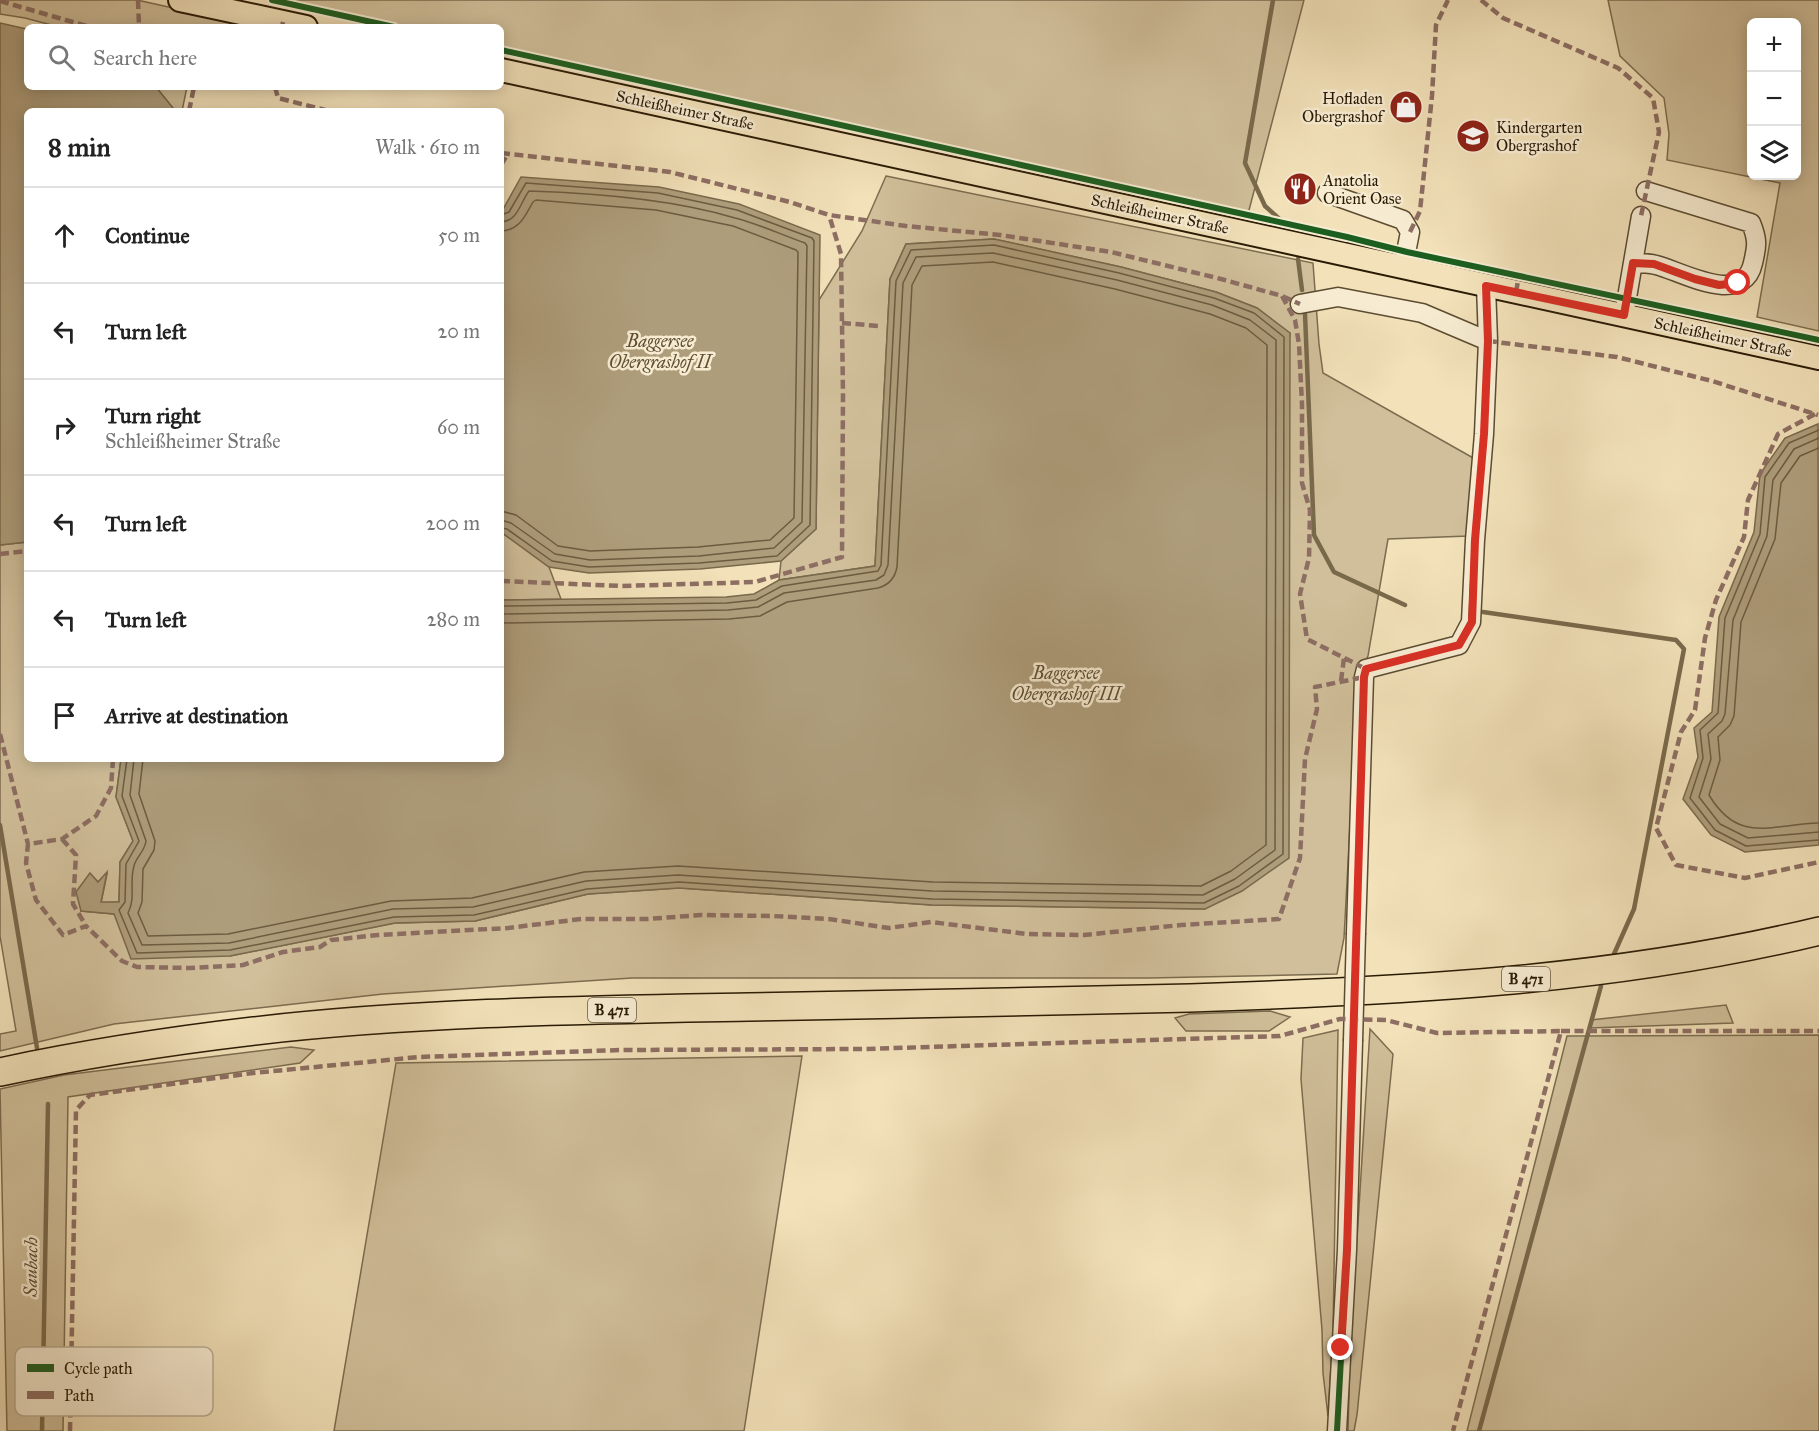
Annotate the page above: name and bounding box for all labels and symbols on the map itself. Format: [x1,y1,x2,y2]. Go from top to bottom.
street label: Schleißheimer Straße [614,86,756,134]
place label: Hofladen Obergrashof [1302,89,1386,127]
shop icon: Hofladen Obergrashof [1388,89,1424,125]
school or university icon: Kindergarten Obergrashof [1455,118,1491,154]
place label: Kindergarten Obergrashof [1496,118,1583,156]
restaurant icon: Anatolia Orient Oase [1282,171,1318,207]
place label: Anatolia Orient Oase [1322,171,1402,208]
street label: Schleißheimer Straße [1089,190,1231,238]
route start [1724,269,1750,295]
street label: Schleißheimer Straße [1652,313,1794,361]
water label: Baggersee Obergrashof II [609,330,714,373]
water label: Baggersee Obergrashof III [1012,662,1123,705]
road number: B 471 [1502,967,1550,991]
road number: B 471 [588,998,636,1022]
water label: Saubach [19,1237,43,1298]
route end [1327,1334,1353,1360]
legend [15,1347,213,1416]
text: Cycle path [64,1359,133,1378]
text: Path [64,1386,94,1405]

